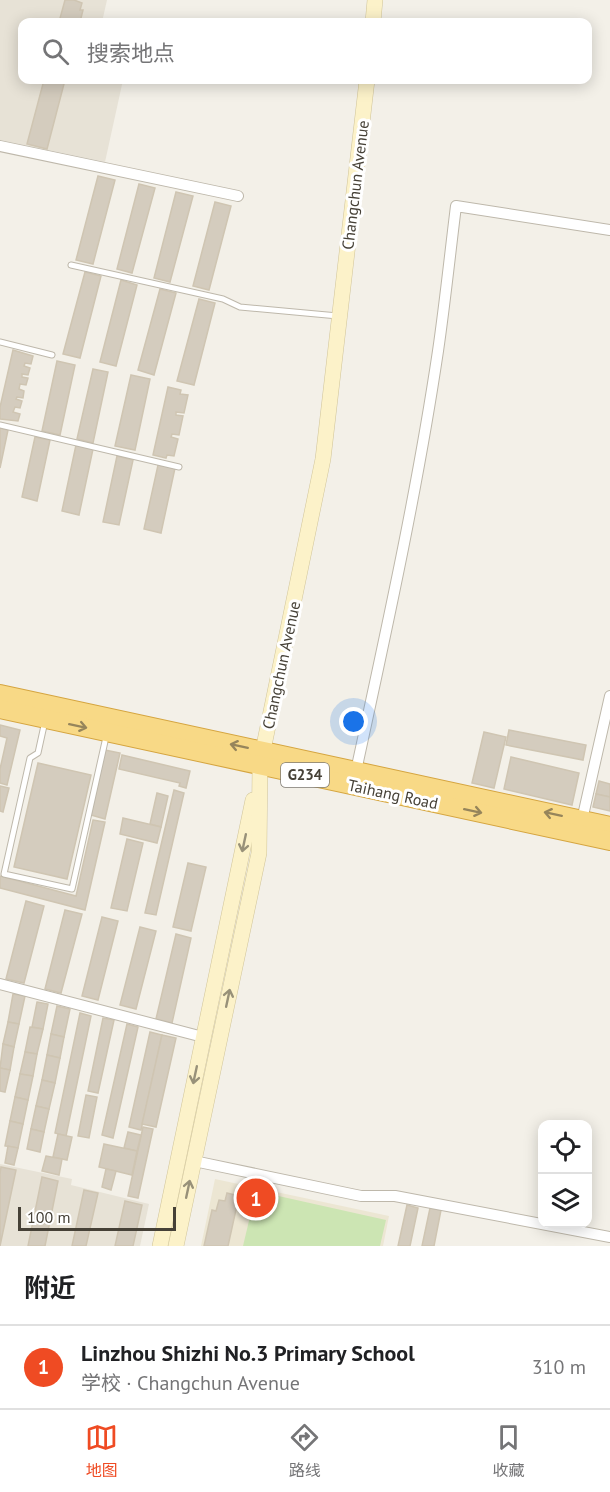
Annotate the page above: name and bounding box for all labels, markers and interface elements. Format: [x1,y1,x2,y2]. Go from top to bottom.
search box [18,18,592,84]
icon: search [39,35,72,68]
text: 搜索地点 [87,39,175,67]
street label: Changchun Avenue [337,119,373,251]
street label: Changchun Avenue [258,599,304,731]
your location [339,707,368,736]
one-way arrow [68,720,87,732]
one-way arrow [230,740,249,751]
road number: G234 [281,763,329,787]
street label: Taihang Road [346,775,440,813]
one-way arrow [464,806,483,818]
one-way arrow [544,807,563,819]
one-way arrow [238,833,249,852]
one-way arrow [223,989,234,1008]
one-way arrow [189,1065,200,1084]
map controls [538,1120,592,1228]
button: locate [538,1120,592,1174]
button: layers [538,1174,592,1228]
pin: 1 [236,1176,276,1220]
one-way arrow [183,1179,195,1198]
scale bar [18,1204,176,1232]
text: 100 m [27,1207,70,1227]
text: 附近 [24,1271,76,1304]
text: Linzhou Shizhi No.3 Primary School [81,1339,415,1367]
text: 1 [38,1354,49,1380]
text: 310 m [532,1354,586,1380]
text: 学校 · Changchun Avenue [81,1370,300,1396]
tab: 地图 [85,1421,118,1481]
tab: 路线 [288,1421,321,1481]
tab: 收藏 [492,1421,525,1481]

